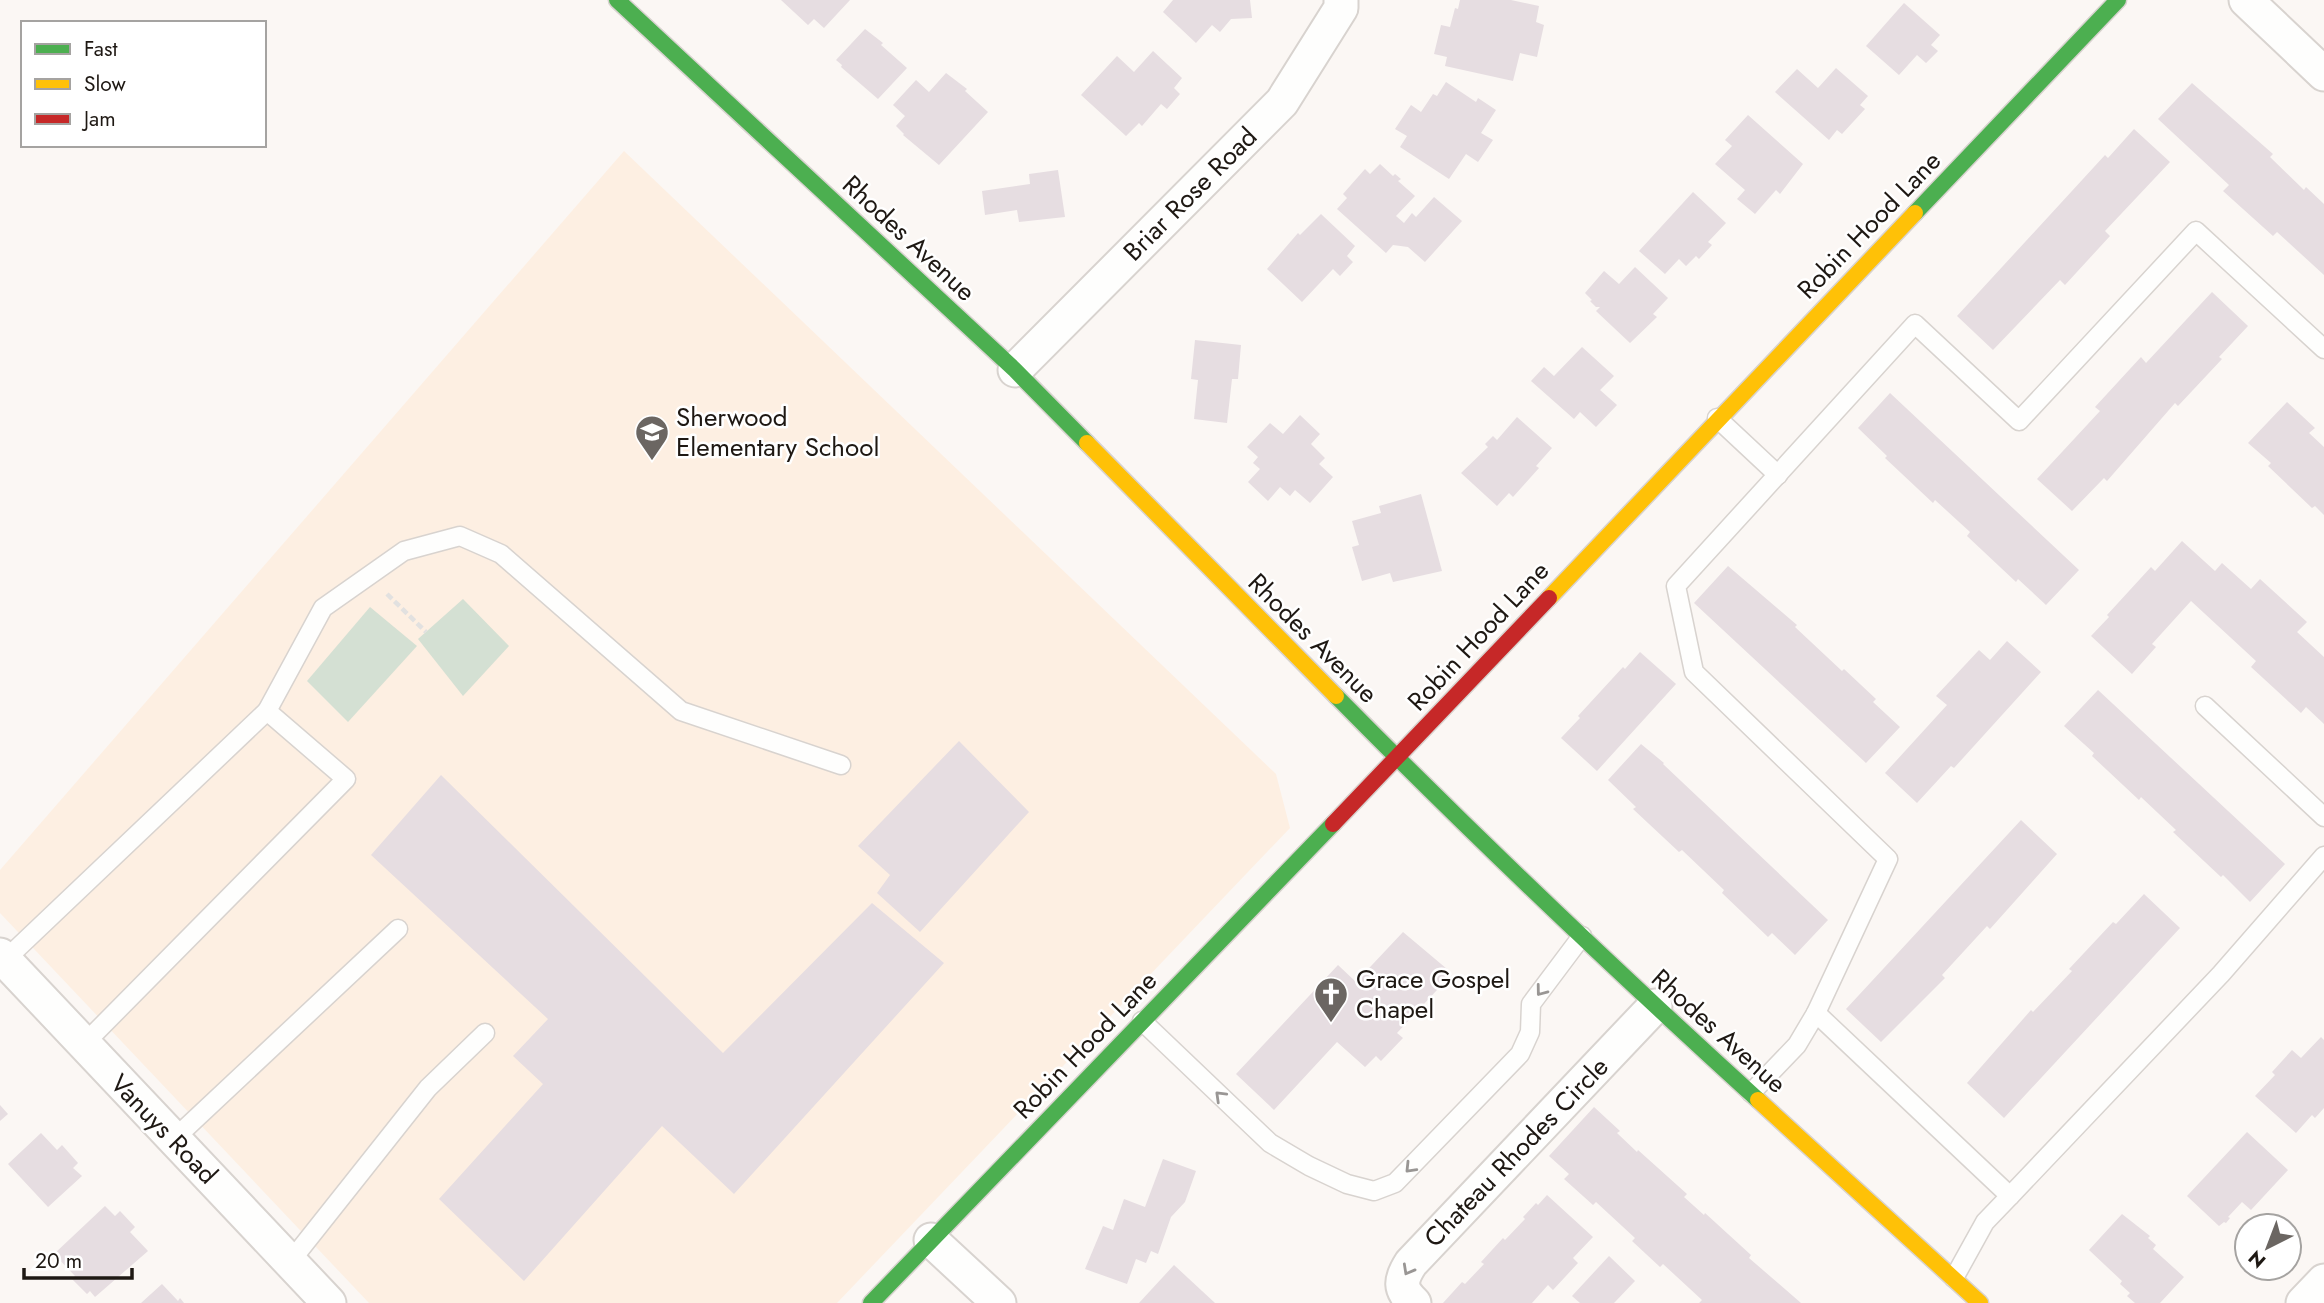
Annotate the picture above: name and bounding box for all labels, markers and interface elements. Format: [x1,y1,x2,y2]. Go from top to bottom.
legend [21,21,266,147]
text: Fast [84,34,117,64]
text: Slow [84,69,126,99]
text: Jam [81,104,116,134]
street label: Briar Rose Road [1114,118,1266,270]
street label: Robin Hood Lane [1788,143,1950,307]
street label: Rhodes Avenue [834,166,984,310]
place label: Sherwood Elementary School [676,398,879,466]
school or university icon: Sherwood Elementary School [633,413,671,462]
street label: Robin Hood Lane [1398,553,1558,719]
street label: Rhodes Avenue [1239,564,1387,712]
place label: Grace Gospel Chapel [1356,960,1510,1028]
street label: Rhodes Avenue [1643,960,1795,1102]
street label: Robin Hood Lane [1004,963,1166,1127]
church icon: Grace Gospel Chapel [1312,975,1350,1024]
one-way arrow [1537,983,1549,995]
street label: Chateau Rhodes Circle [1415,1048,1617,1256]
street label: Vanuys Road [102,1065,226,1193]
one-way arrow [1215,1091,1228,1104]
one-way arrow [1405,1160,1418,1173]
north arrow [2233,1212,2303,1282]
scale bar [24,1236,133,1280]
text: N [2242,1244,2272,1274]
text: 20 m [35,1246,82,1276]
one-way arrow [1402,1263,1416,1276]

